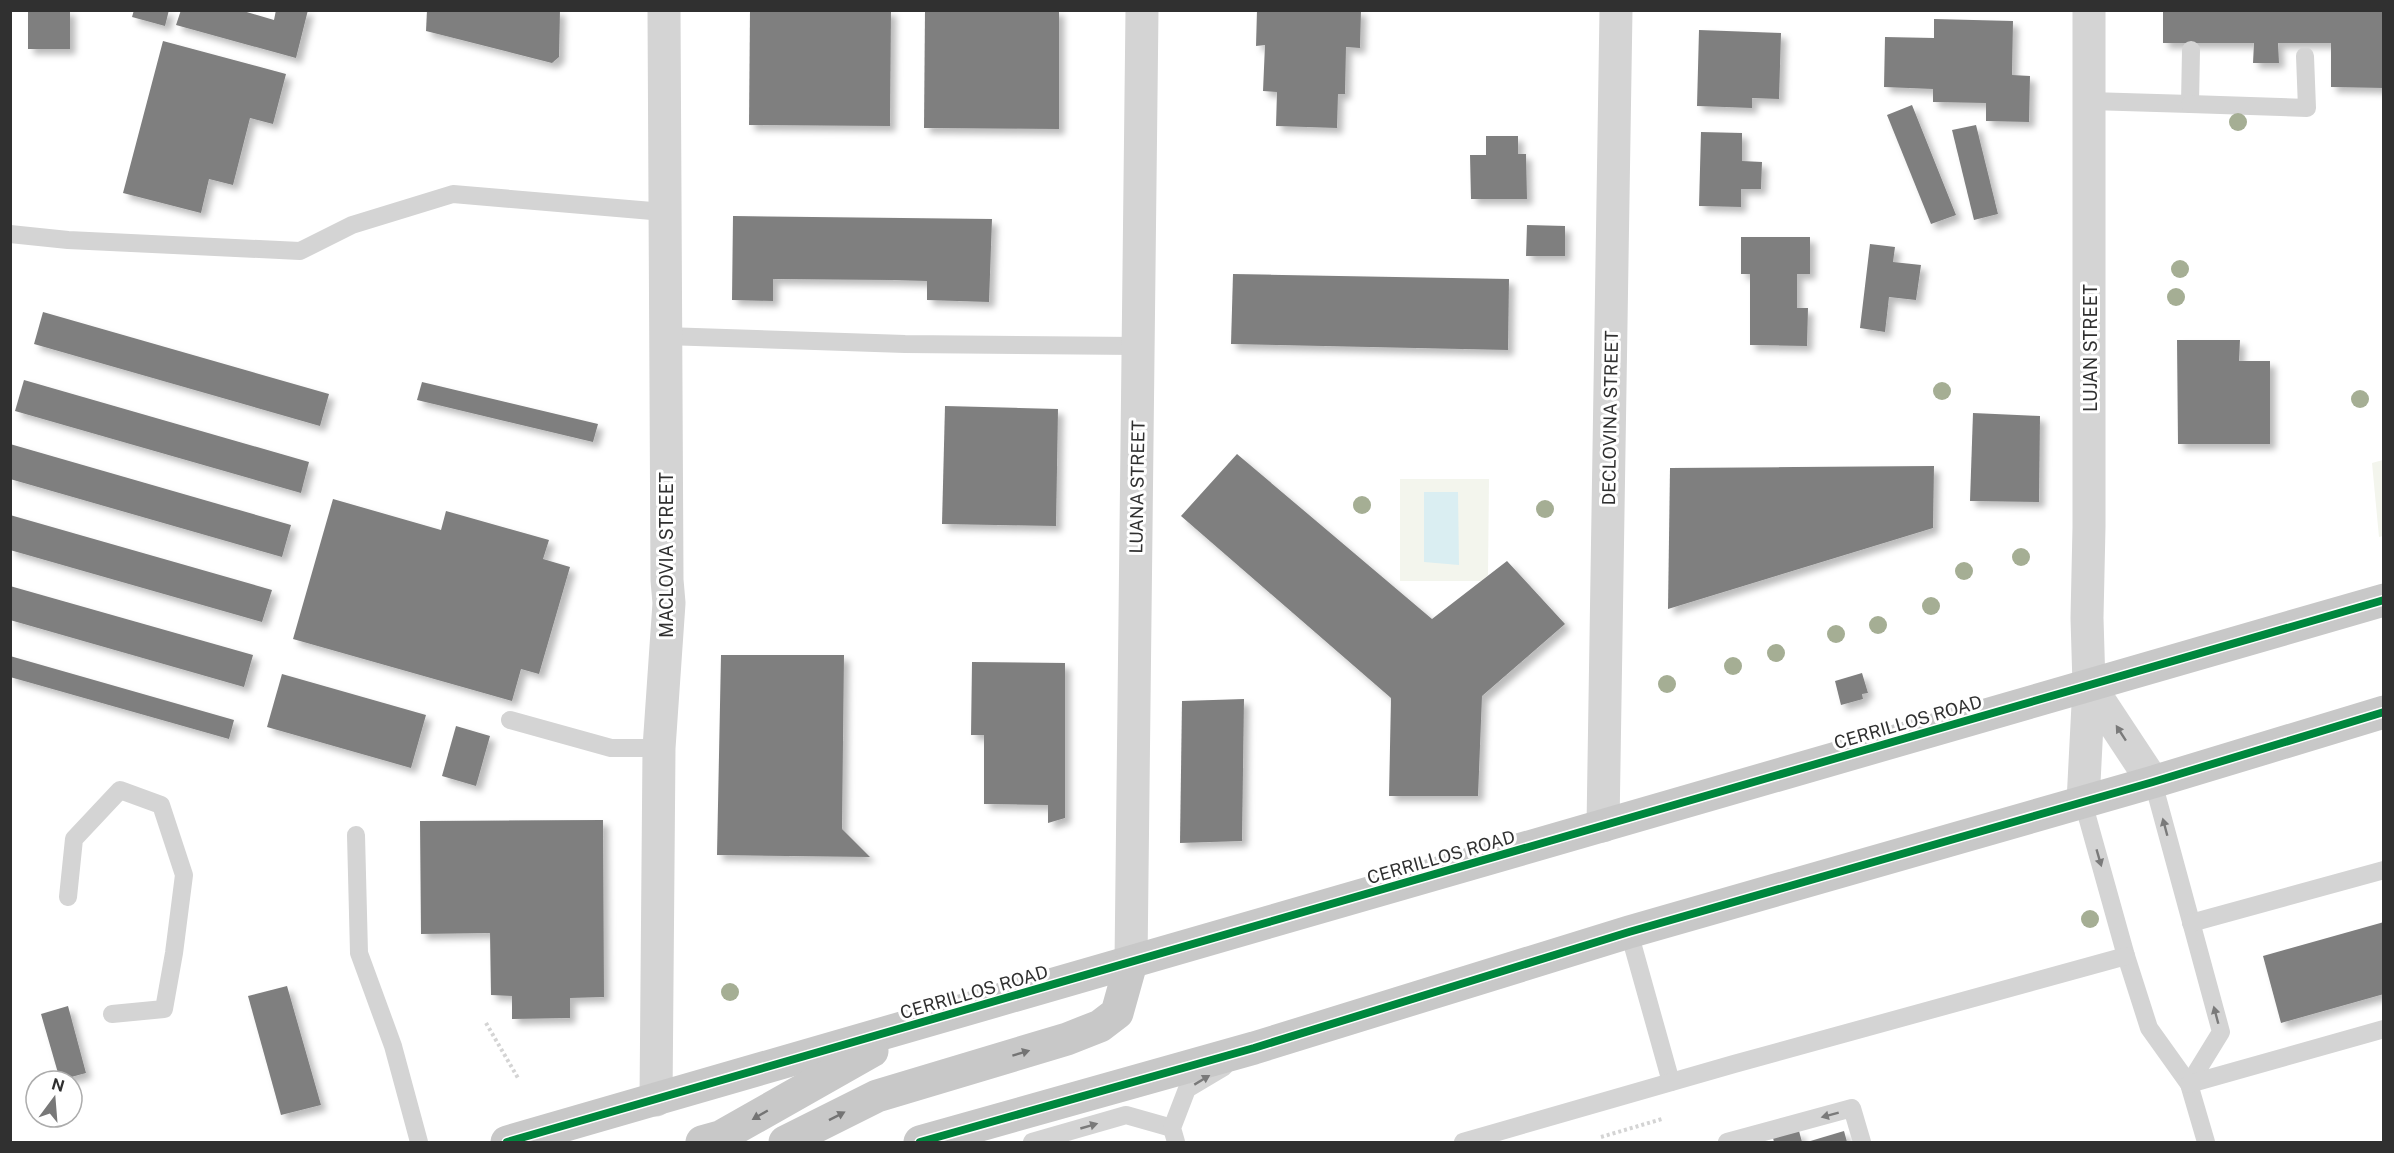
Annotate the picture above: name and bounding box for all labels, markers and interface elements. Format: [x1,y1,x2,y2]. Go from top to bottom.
street label: LUJAN STREET [2080,284,2101,412]
street label: DECLOVINA STREET [1598,330,1622,506]
street label: LUANA STREET [1125,420,1149,554]
street label: MACLOVIA STREET [656,472,677,638]
street label: CERRILLOS ROAD [1832,691,1984,753]
one-way arrow [2116,725,2127,741]
one-way arrow [2160,817,2170,836]
street label: CERRILLOS ROAD [1365,826,1517,888]
one-way arrow [2095,849,2104,867]
street label: CERRILLOS ROAD [898,961,1050,1023]
one-way arrow [2211,1006,2221,1024]
one-way arrow [1012,1048,1030,1057]
north arrow [24,1069,84,1129]
text: N [49,1074,67,1096]
one-way arrow [1194,1075,1210,1086]
one-way arrow [751,1109,768,1119]
one-way arrow [1821,1110,1839,1120]
one-way arrow [829,1111,846,1121]
one-way arrow [1080,1121,1098,1130]

